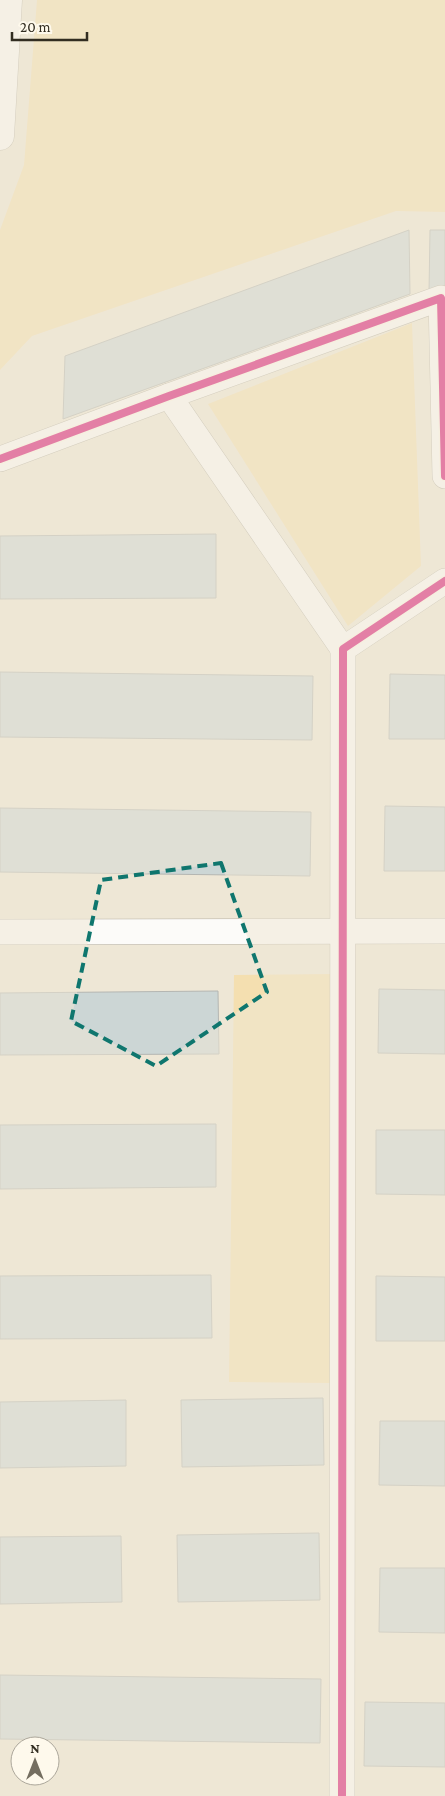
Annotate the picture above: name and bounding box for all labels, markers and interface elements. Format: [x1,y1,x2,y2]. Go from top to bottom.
scale bar [12,10,88,42]
text: 20 m [20,19,51,35]
north arrow [10,1736,60,1786]
text: N [30,1740,40,1756]

